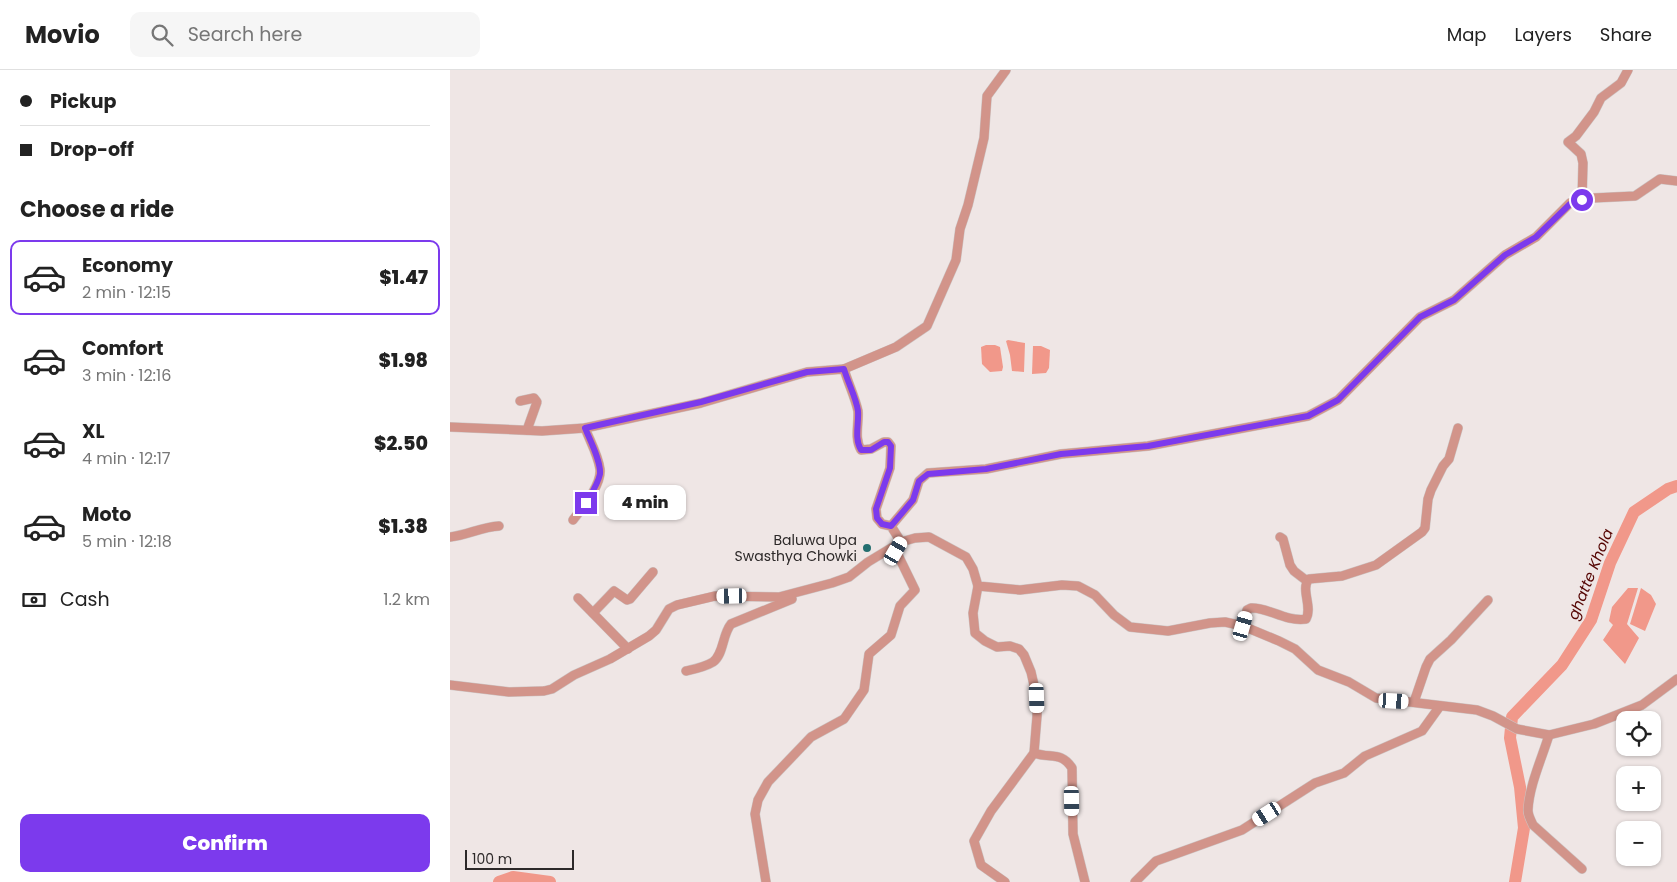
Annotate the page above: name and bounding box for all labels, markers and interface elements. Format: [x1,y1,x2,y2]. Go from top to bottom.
search box [130,12,480,57]
text: Movio [25,18,100,51]
icon: search [148,21,176,49]
text: Search here [188,21,302,48]
text: Map [1447,22,1487,47]
text: Layers [1515,22,1572,47]
text: Share [1600,22,1652,47]
text: Pickup [50,88,116,115]
text: Drop-off [50,136,134,163]
route start [1571,189,1593,211]
text: Choose a ride [20,194,174,225]
text: Economy [82,252,173,279]
icon: car [22,255,67,300]
text: $1.47 [379,264,428,291]
text: 2 min · 12:15 [82,281,171,304]
text: Comfort [82,335,164,362]
icon: car [22,338,67,383]
text: $1.98 [378,347,428,374]
text: 3 min · 12:16 [82,364,171,387]
text: XL [82,418,105,445]
icon: car [22,421,67,466]
text: $2.50 [374,430,428,457]
text: 4 min · 12:17 [82,447,171,470]
callout: 4 min [604,486,686,520]
text: 4 min [621,491,669,514]
route end [575,492,597,514]
text: Moto [82,501,131,528]
icon: car [22,504,67,549]
text: $1.38 [378,513,428,540]
water label: ghatte Khola [1562,525,1618,623]
text: 5 min · 12:18 [82,530,172,553]
place label: Baluwa Upa Swasthya Chowki [735,530,857,566]
car [882,534,909,568]
marker: Baluwa Upa Swasthya Chowki [861,542,873,554]
icon: cash [20,586,48,614]
text: Cash [60,586,110,613]
text: 1.2 km [383,588,430,611]
car [716,588,747,604]
car [1231,610,1254,642]
car [1028,683,1045,713]
car [1378,693,1409,709]
map controls [1616,711,1661,866]
button: locate [1616,711,1661,756]
button: + [1616,766,1661,811]
car [1064,786,1079,816]
car [1250,800,1283,828]
button: Confirm [20,814,430,872]
button: − [1616,821,1661,866]
scale bar [465,847,574,870]
text: 100 m [472,849,512,869]

